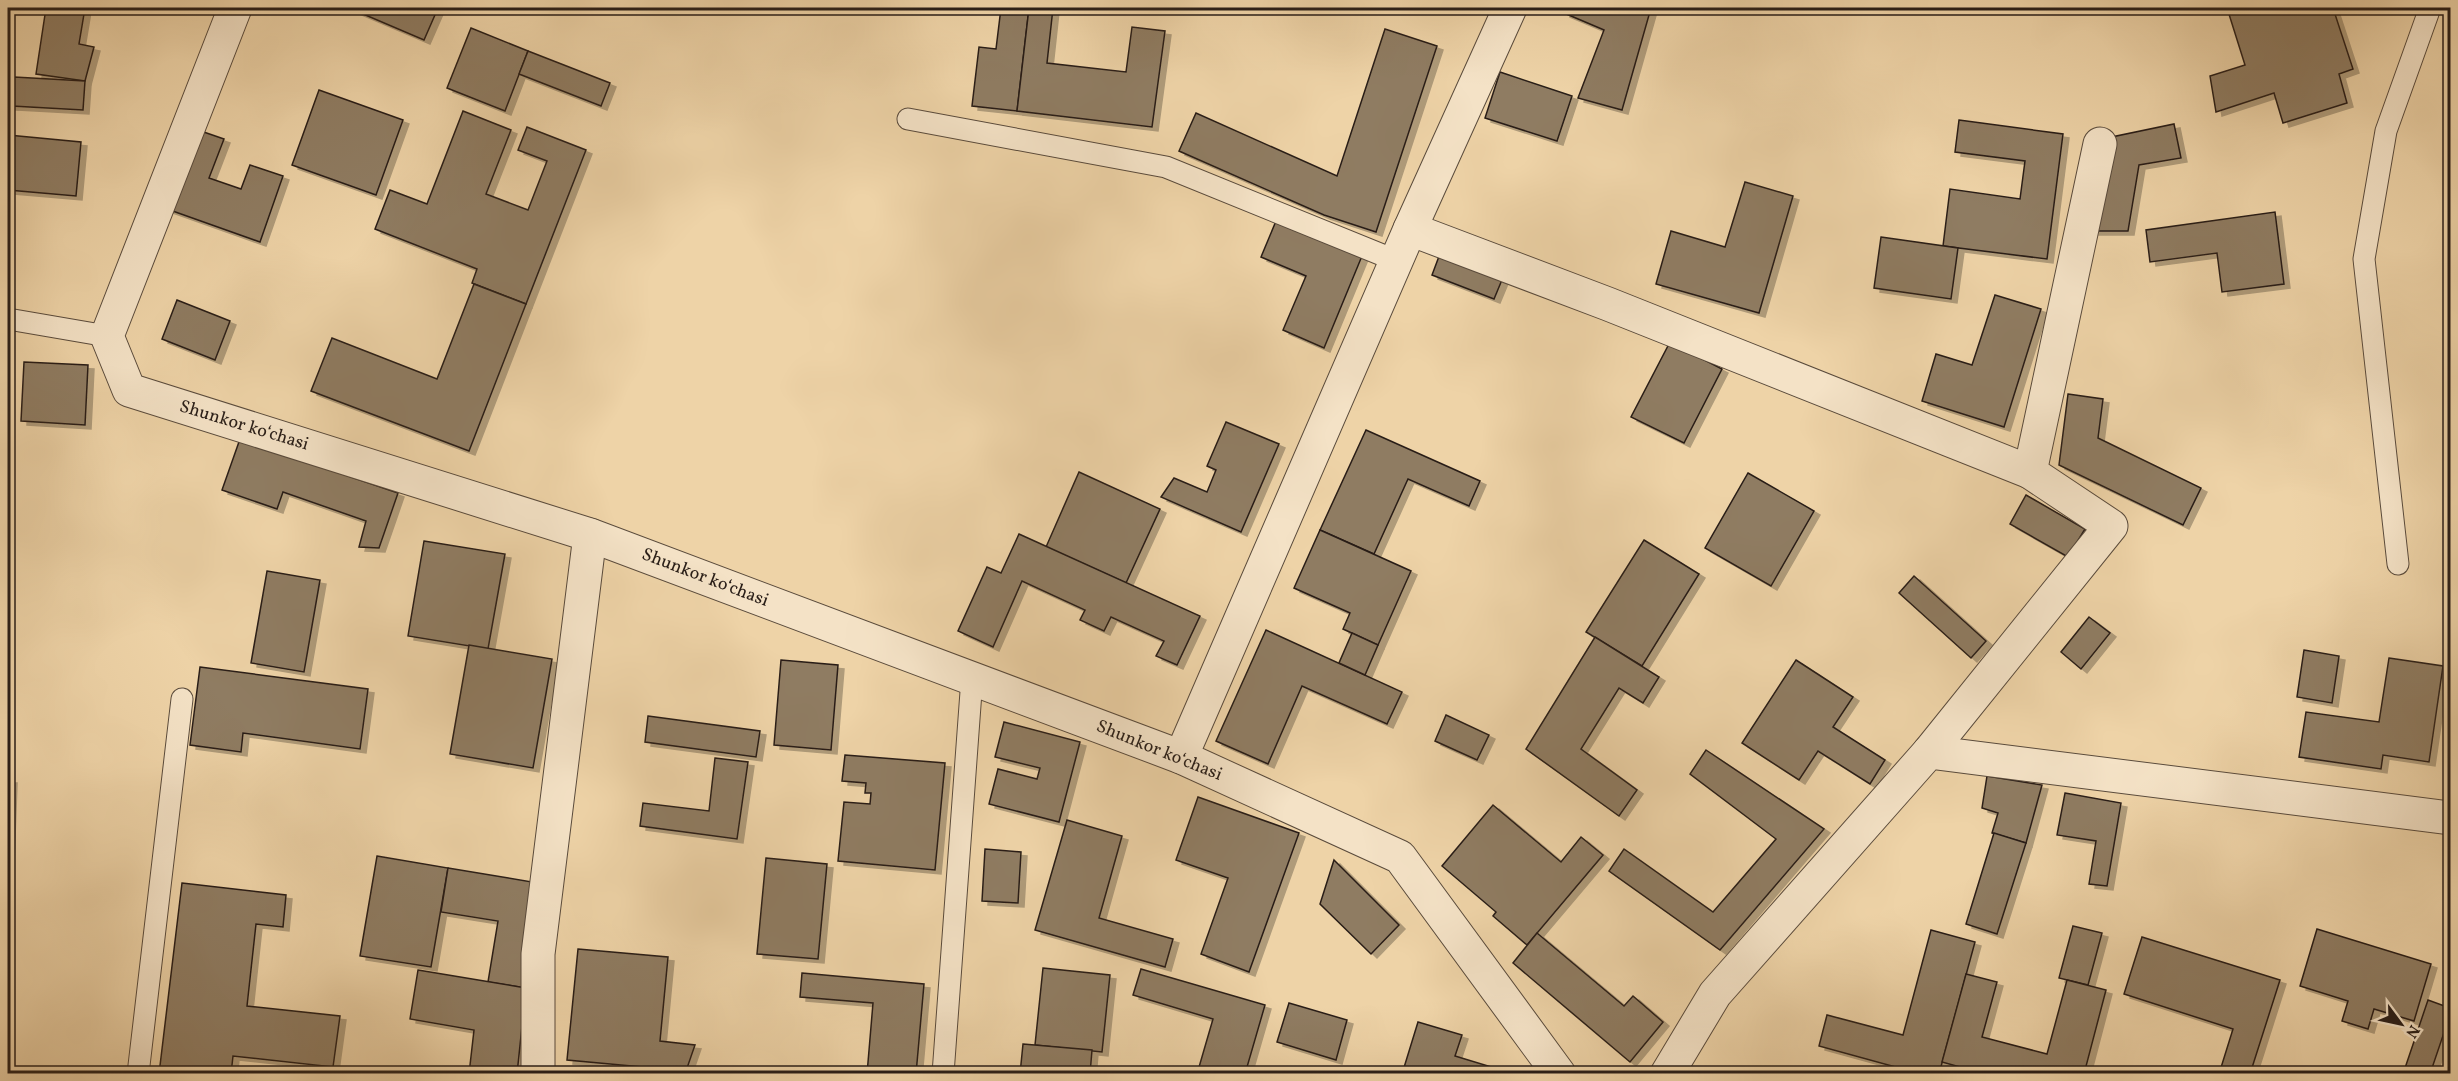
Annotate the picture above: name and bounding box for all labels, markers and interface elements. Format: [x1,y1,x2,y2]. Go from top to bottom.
street label: Shunkor koʻchasi [176,394,312,458]
street label: Shunkor koʻchasi [638,542,772,614]
street label: Shunkor koʻchasi [1092,714,1226,788]
north arrow [2371,994,2431,1054]
text: N [2399,1020,2424,1042]

